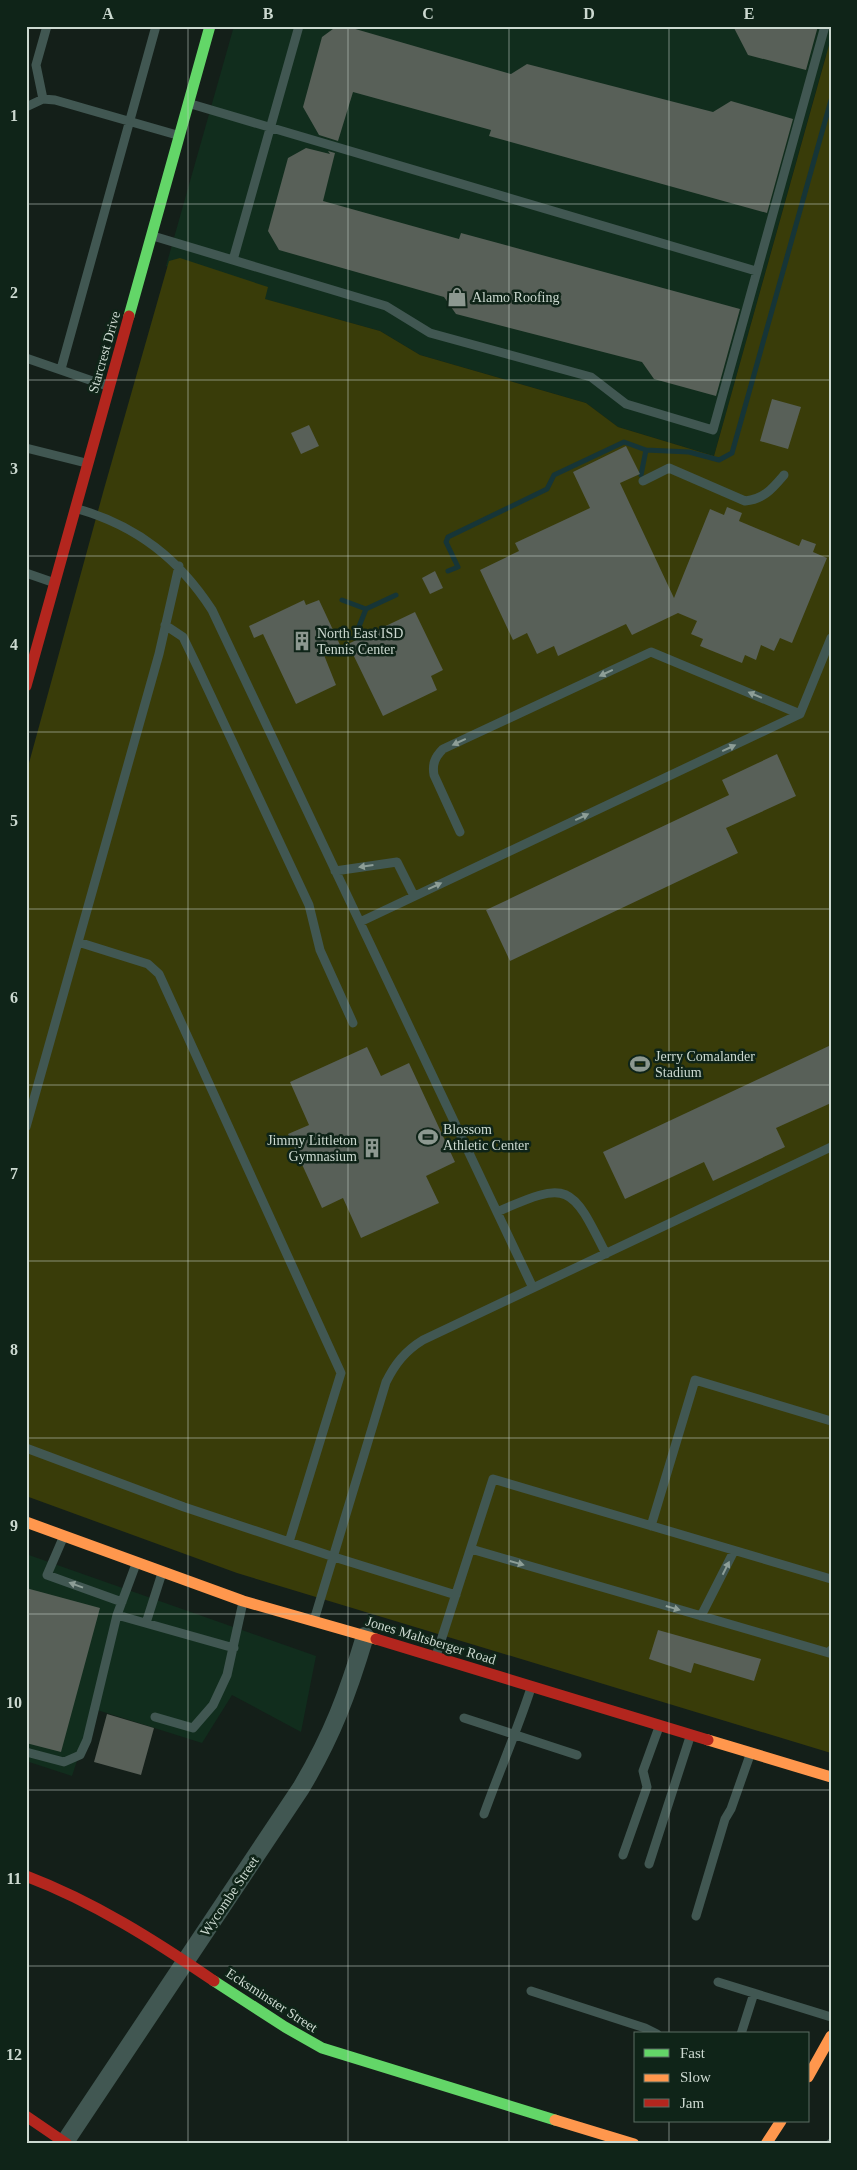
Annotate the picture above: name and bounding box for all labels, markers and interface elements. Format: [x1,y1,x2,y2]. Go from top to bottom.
text: A [102,5,114,22]
text: B [263,5,274,22]
text: C [422,5,434,22]
text: D [583,5,595,22]
text: E [744,5,754,22]
text: 1 [10,107,18,124]
text: 2 [10,284,18,301]
shop icon: Alamo Roofing [446,286,468,308]
place label: Alamo Roofing [472,290,560,305]
street label: Starcrest Drive [86,310,123,395]
text: 3 [10,460,18,477]
place label: North East ISD Tennis Center [317,626,403,657]
building icon: North East ISD Tennis Center [291,630,313,652]
text: 4 [10,636,18,653]
one-way arrow [599,669,613,677]
one-way arrow [748,691,762,699]
one-way arrow [452,738,466,746]
one-way arrow [722,743,736,751]
text: 5 [10,812,18,829]
one-way arrow [575,813,589,821]
one-way arrow [358,862,374,870]
one-way arrow [428,882,442,890]
text: 6 [10,989,18,1006]
place label: Jerry Comalander Stadium [655,1049,755,1080]
sports icon: Jerry Comalander Stadium [629,1053,651,1075]
place label: Blossom Athletic Center [443,1122,529,1153]
sports icon: Blossom Athletic Center [417,1126,439,1148]
place label: Jimmy Littleton Gymnasium [267,1133,357,1164]
building icon: Jimmy Littleton Gymnasium [361,1137,383,1159]
text: 7 [10,1165,18,1182]
text: 8 [10,1341,18,1358]
text: 9 [10,1517,18,1534]
one-way arrow [510,1559,525,1567]
one-way arrow [722,1561,730,1575]
one-way arrow [68,1581,83,1589]
one-way arrow [666,1605,681,1613]
street label: Jones Maltsberger Road [364,1614,498,1667]
text: 10 [6,1694,22,1711]
street label: Wycombe Street [197,1854,262,1939]
text: 11 [6,1870,22,1887]
street label: Ecksminster Street [223,1965,320,2035]
legend [634,2032,810,2122]
text: Fast [680,2045,706,2061]
text: 12 [6,2046,22,2063]
text: Slow [680,2069,711,2085]
text: Jam [680,2095,704,2111]

